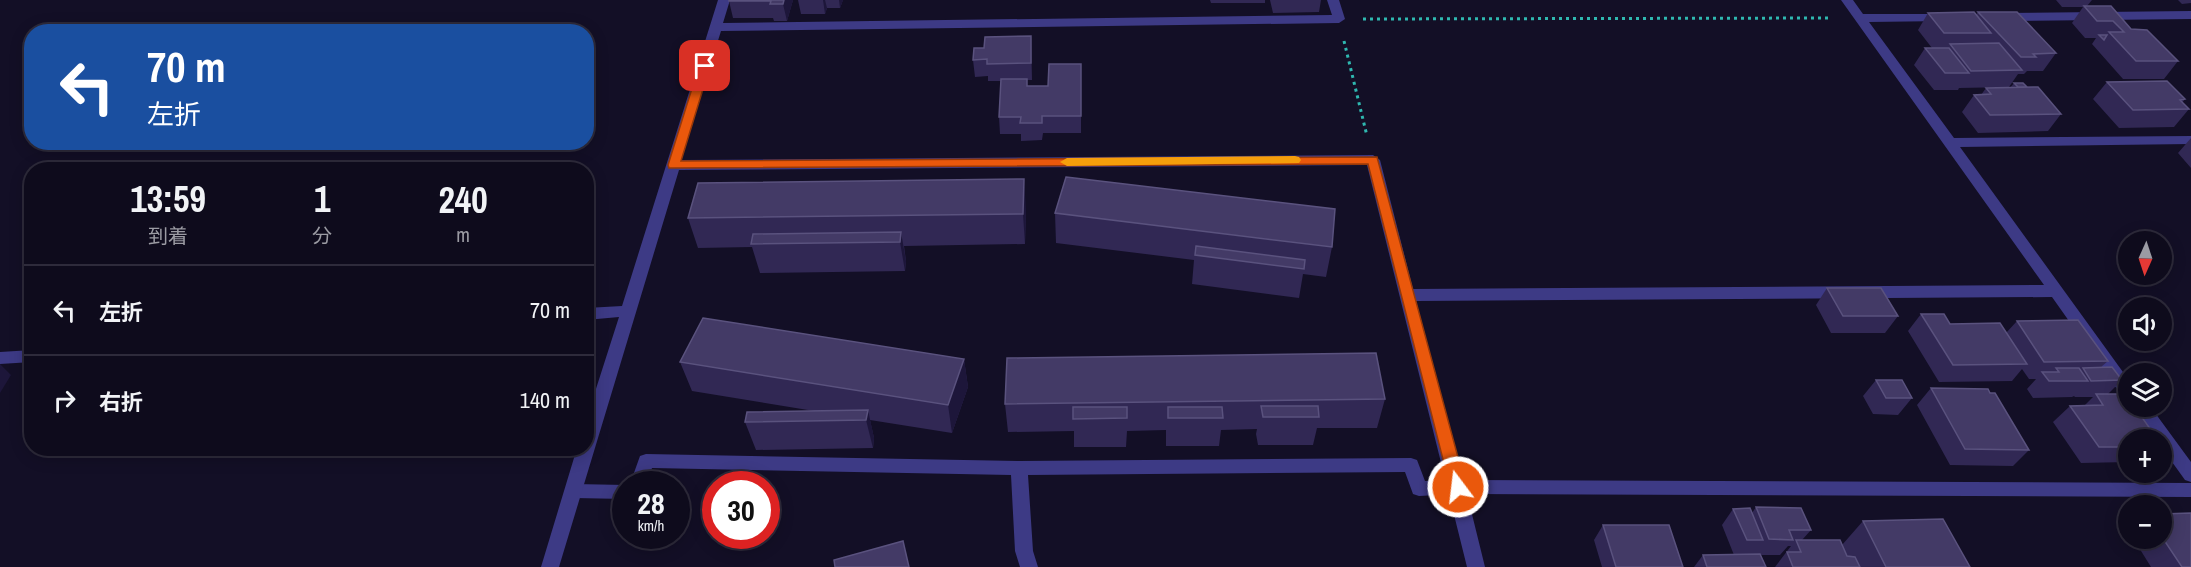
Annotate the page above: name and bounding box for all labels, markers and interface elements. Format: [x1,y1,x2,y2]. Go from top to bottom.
text: 70 m [147,39,226,95]
pin [679,40,730,91]
icon: left [48,48,126,126]
icon: arrive [688,49,721,82]
text: 左折 [147,96,201,132]
text: 13:59 [130,175,206,223]
text: 1 [314,175,330,223]
text: 240 [438,176,488,224]
text: m [456,221,470,248]
text: 到着 [148,222,188,249]
text: 分 [312,222,332,249]
north arrow [2118,231,2172,285]
map controls [2118,231,2172,549]
icon: left [48,294,81,327]
text: 70 m [530,295,570,325]
text: 左折 [99,297,143,327]
button: sound [2118,297,2172,351]
button: layers [2118,363,2172,417]
icon: right [48,384,81,417]
text: 140 m [520,385,570,415]
text: 右折 [99,387,143,417]
button: + [2118,429,2172,483]
position arrow [1426,455,1490,519]
speed limit sign: 30 [702,471,780,549]
text: 28 [637,483,665,523]
button: − [2118,495,2172,549]
text: km/h [638,515,664,536]

